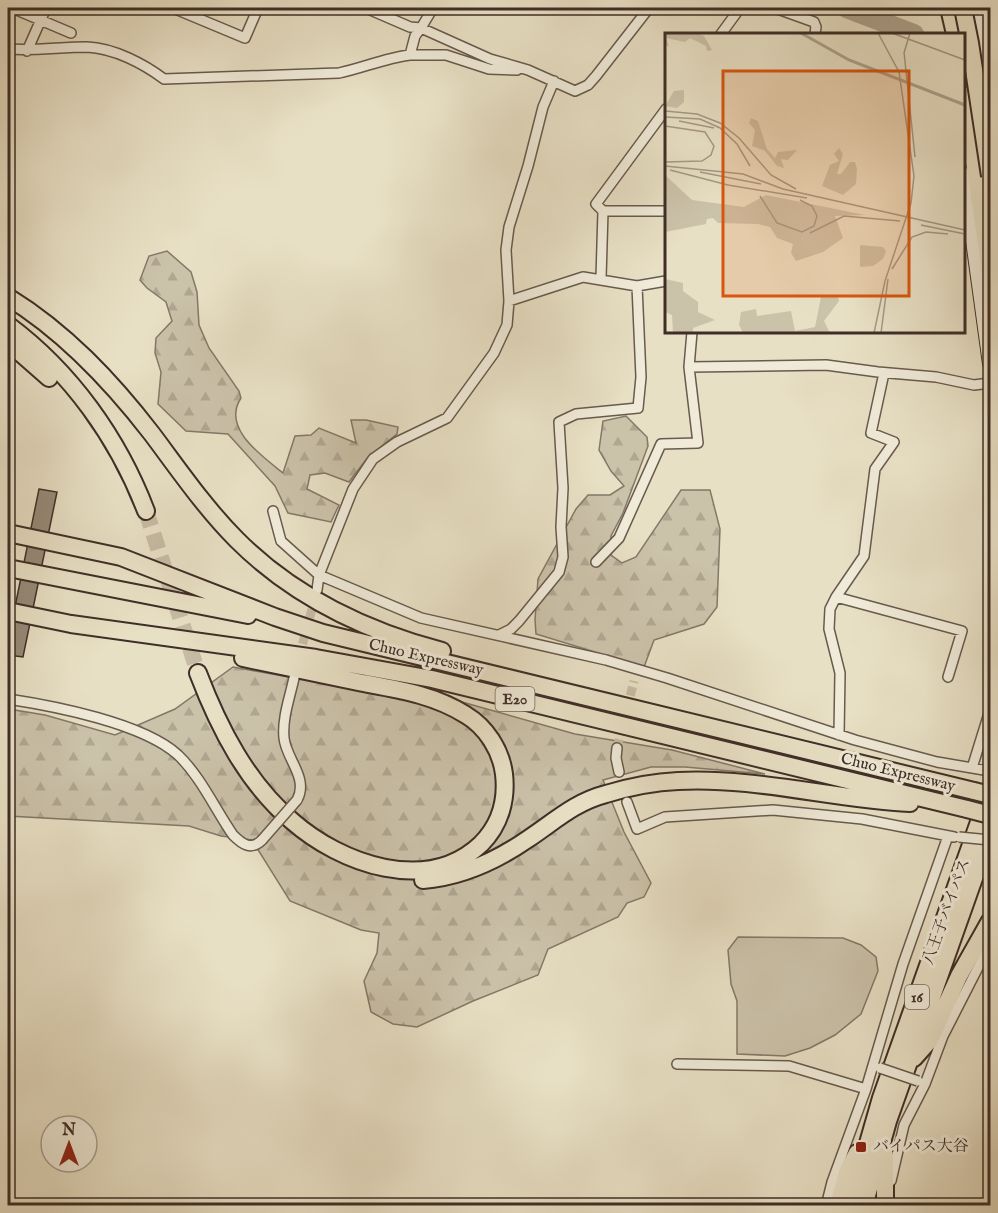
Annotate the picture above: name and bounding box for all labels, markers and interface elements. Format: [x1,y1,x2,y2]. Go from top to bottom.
inset map [665,33,965,333]
street label: Chuo Expressway [367,635,486,681]
road number: E20 [496,687,534,711]
street label: Chuo Expressway [839,749,957,797]
street label: 八王子バイパス [919,856,975,968]
road number: 16 [905,985,929,1009]
north arrow [39,1114,99,1174]
text: N [61,1121,76,1141]
place label: バイパス大谷 [873,1137,969,1157]
marker: バイパス大谷 [854,1140,868,1154]

